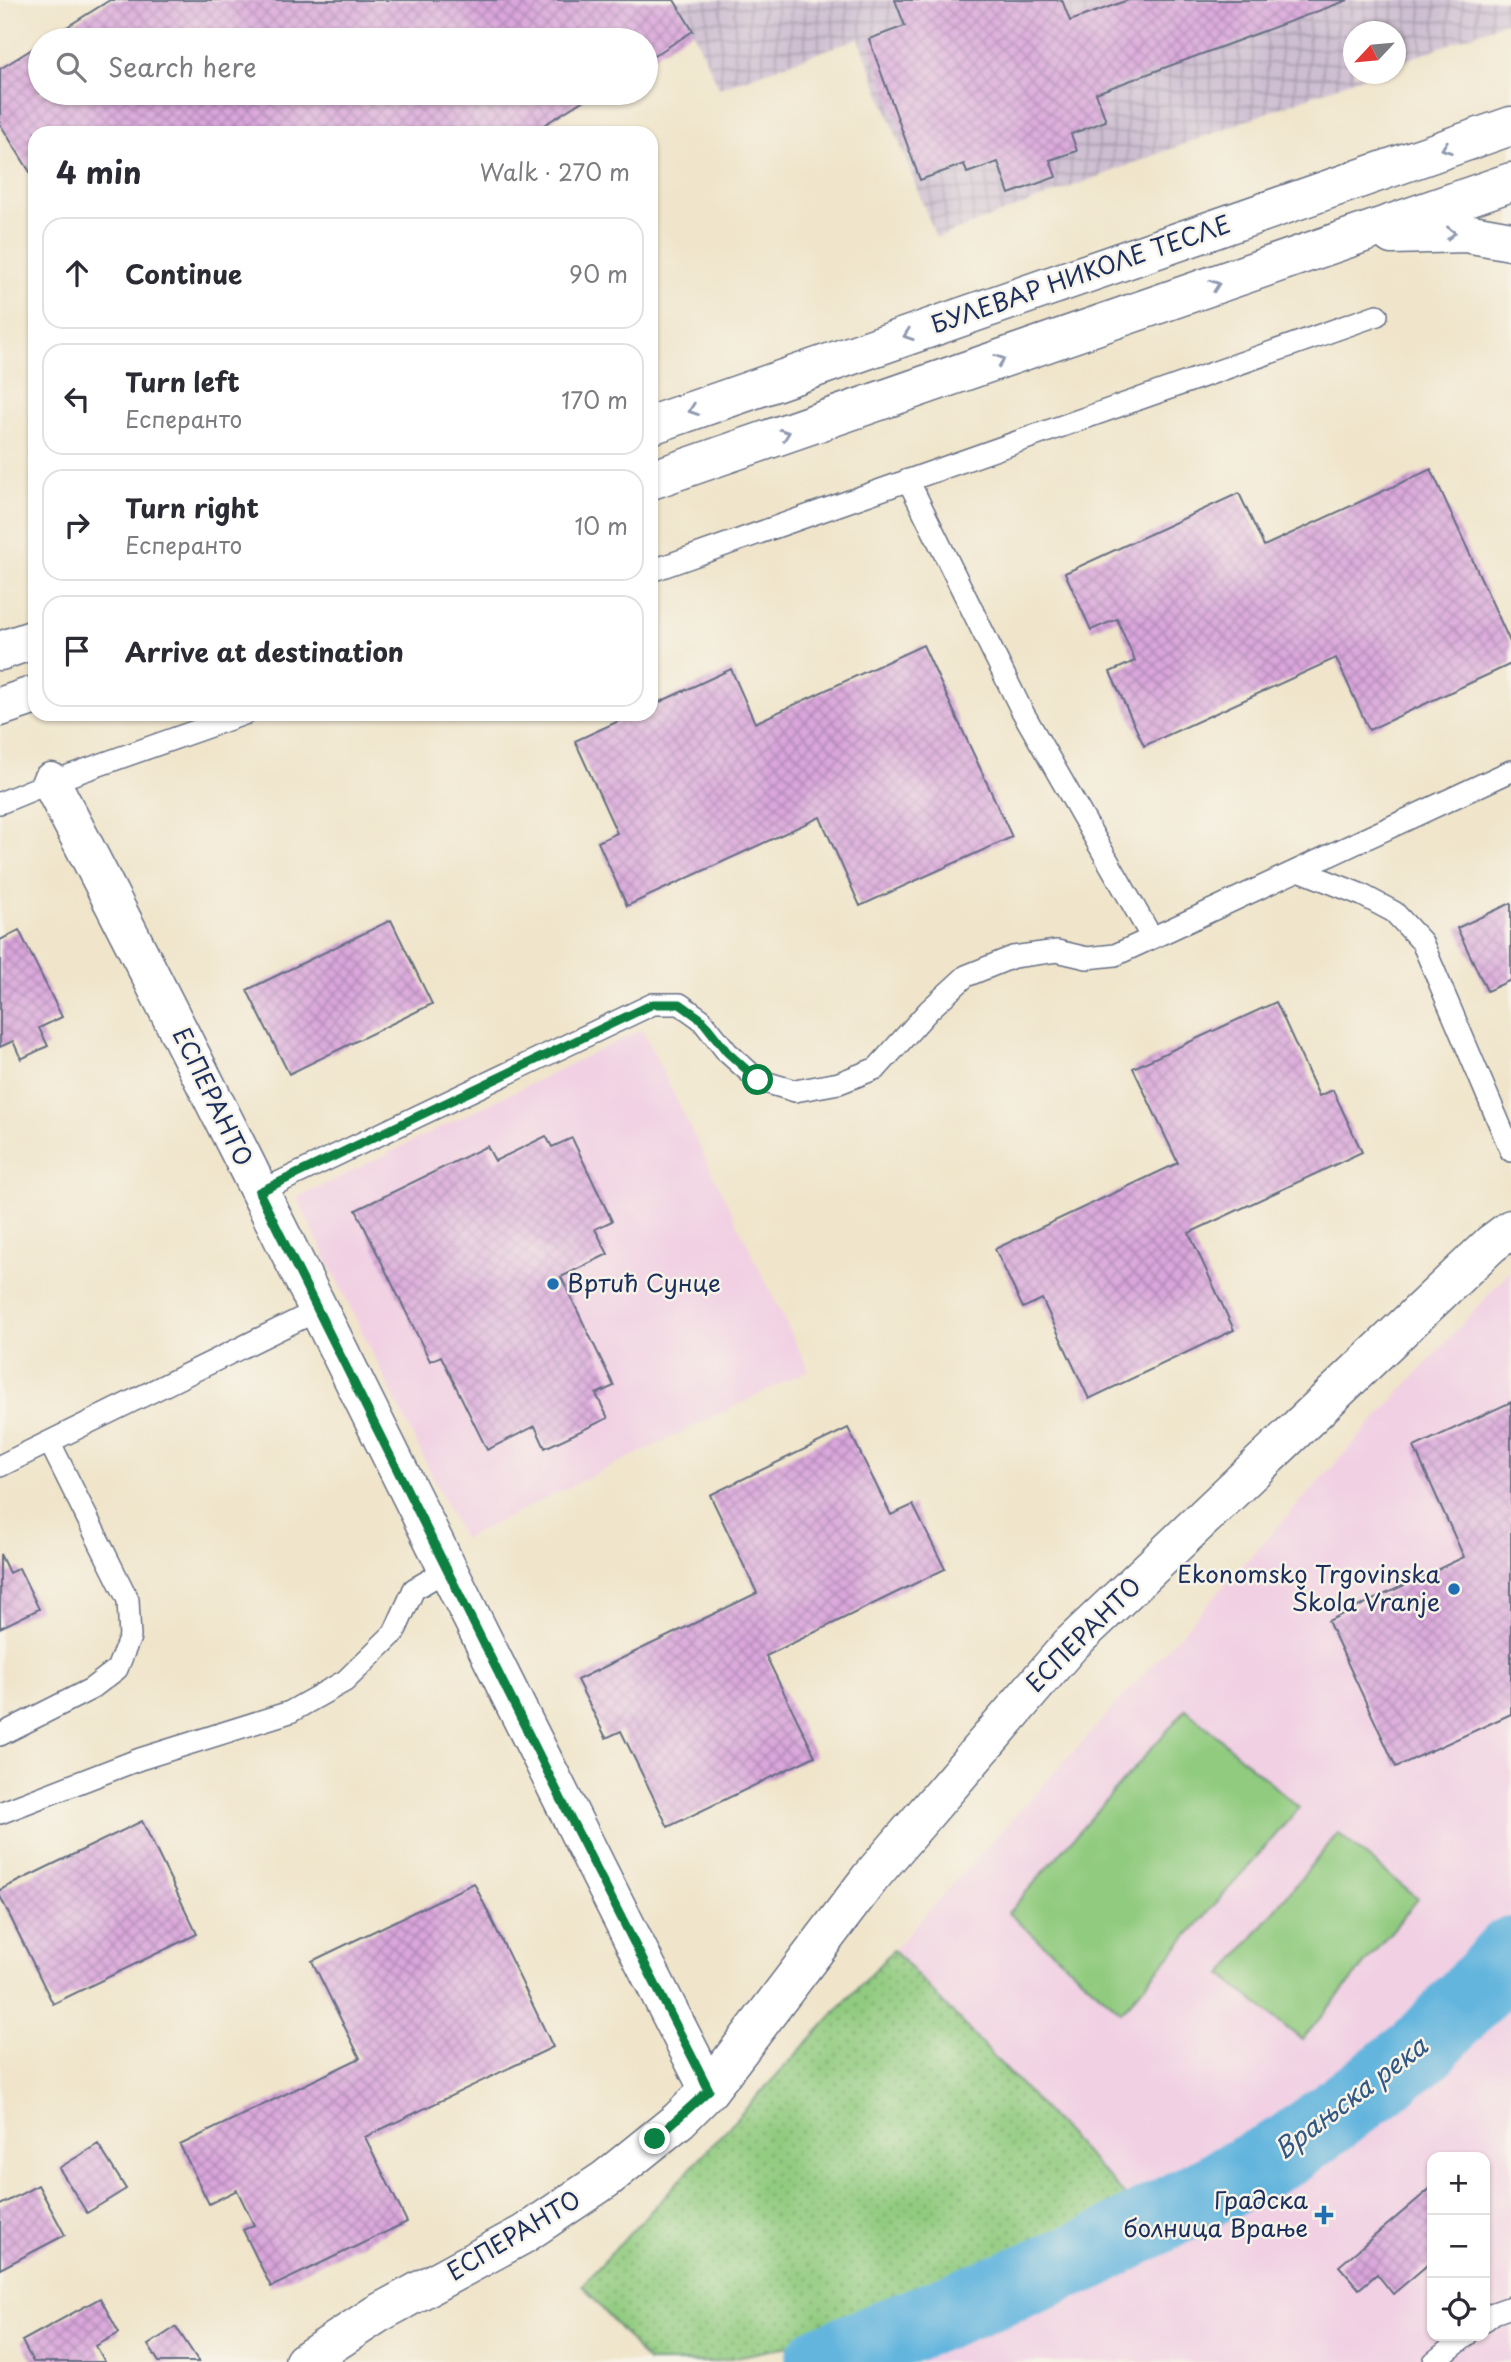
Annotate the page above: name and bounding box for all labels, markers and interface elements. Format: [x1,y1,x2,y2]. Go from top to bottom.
north arrow [1343,21,1406,84]
search box [28,28,658,105]
text: Search here [108,47,257,86]
icon: search [52,48,90,86]
one-way arrow [1441,140,1453,154]
text: 4 min [56,149,142,194]
text: Walk · 270 m [480,154,630,189]
street label: БУЛЕВАР НИКОЛЕ ТЕСЛЕ [926,205,1235,341]
one-way arrow [1446,226,1457,241]
icon: ahead [58,254,96,292]
text: Continue [125,254,242,293]
text: 90 m [569,256,628,291]
one-way arrow [1208,279,1221,293]
one-way arrow [902,327,914,341]
one-way arrow [993,354,1006,368]
text: Turn left [125,362,240,401]
icon: left [58,380,96,418]
text: 170 m [561,382,628,417]
text: Есперанто [125,401,242,436]
one-way arrow [687,402,699,416]
one-way arrow [778,428,791,442]
text: Turn right [125,488,259,527]
icon: right [58,506,96,544]
text: 10 m [574,508,628,543]
text: Есперанто [125,527,242,562]
icon: arrive [58,632,96,670]
text: Arrive at destination [125,632,404,671]
street label: ЕСПЕРАНТО [165,1021,263,1171]
route start [742,1064,773,1095]
place label: Вртић Сунце [567,1264,721,1300]
marker: Вртић Сунце [545,1276,561,1292]
place label: Ekonomsko Trgovinska Škola Vranje [1177,1555,1441,1619]
street label: ЕСПЕРАНТО [1017,1568,1148,1699]
marker: Ekonomsko Trgovinska Škola Vranje [1446,1581,1462,1597]
water label: Врањска река [1265,2026,1436,2167]
route end [639,2123,670,2154]
map controls [1427,2152,1490,2341]
button: + [1427,2152,1490,2215]
street label: ЕСПЕРАНТО [439,2180,587,2288]
place label: Градска болница Врање [1123,2181,1308,2245]
marker: Градска болница Врање [1314,2205,1334,2225]
button: − [1427,2215,1490,2278]
button: locate [1427,2278,1490,2341]

